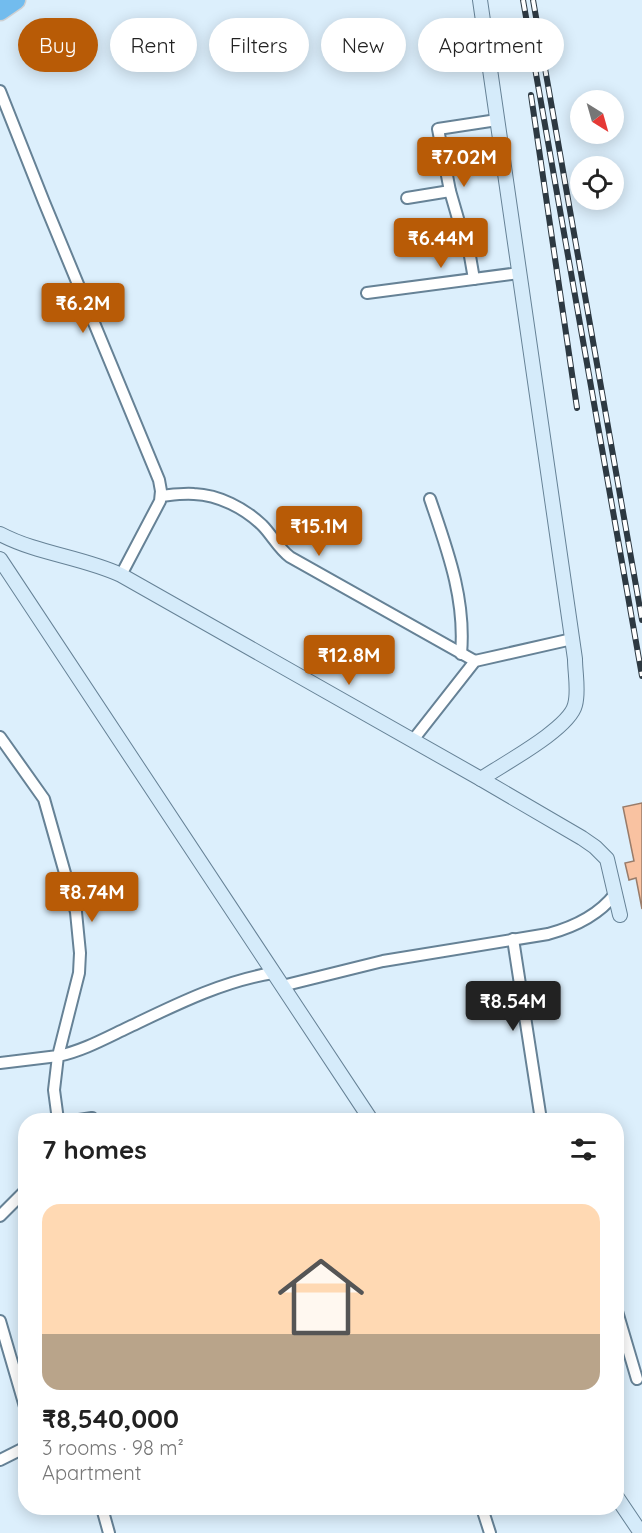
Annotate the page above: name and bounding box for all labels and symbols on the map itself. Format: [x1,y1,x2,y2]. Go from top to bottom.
north arrow [570,90,624,144]
pin: ₹7.02M [415,137,513,188]
pin: ₹6.44M [392,218,490,269]
pin: ₹6.2M [41,283,125,334]
pin: ₹15.1M [270,506,368,557]
pin: ₹12.8M [300,635,398,686]
pin: ₹8.74M [43,872,141,923]
pin: ₹8.54M [464,981,562,1032]

